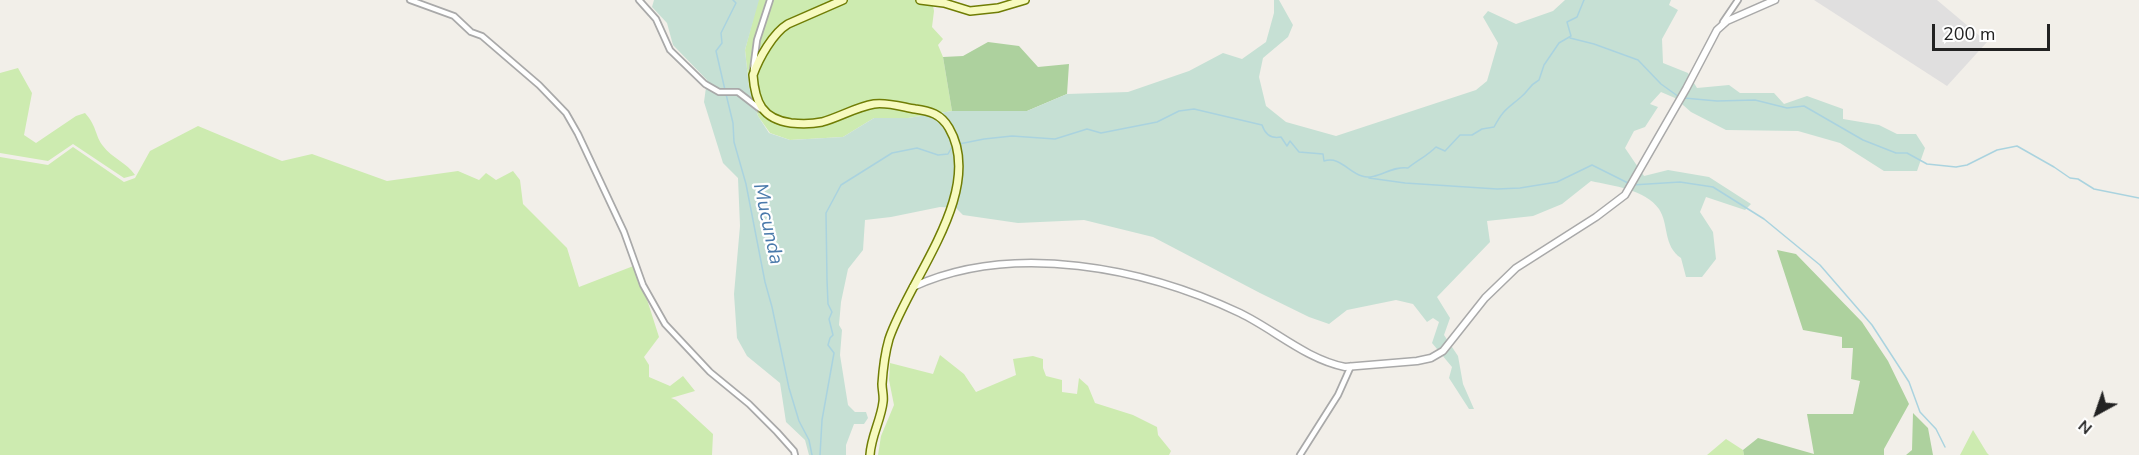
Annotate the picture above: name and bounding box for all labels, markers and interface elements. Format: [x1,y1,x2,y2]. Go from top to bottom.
scale bar [1935,12,2054,50]
text: 200 m [1943,22,1995,46]
water label: Mucunda [747,181,787,267]
north arrow [2067,383,2127,443]
text: N [2074,415,2097,439]

